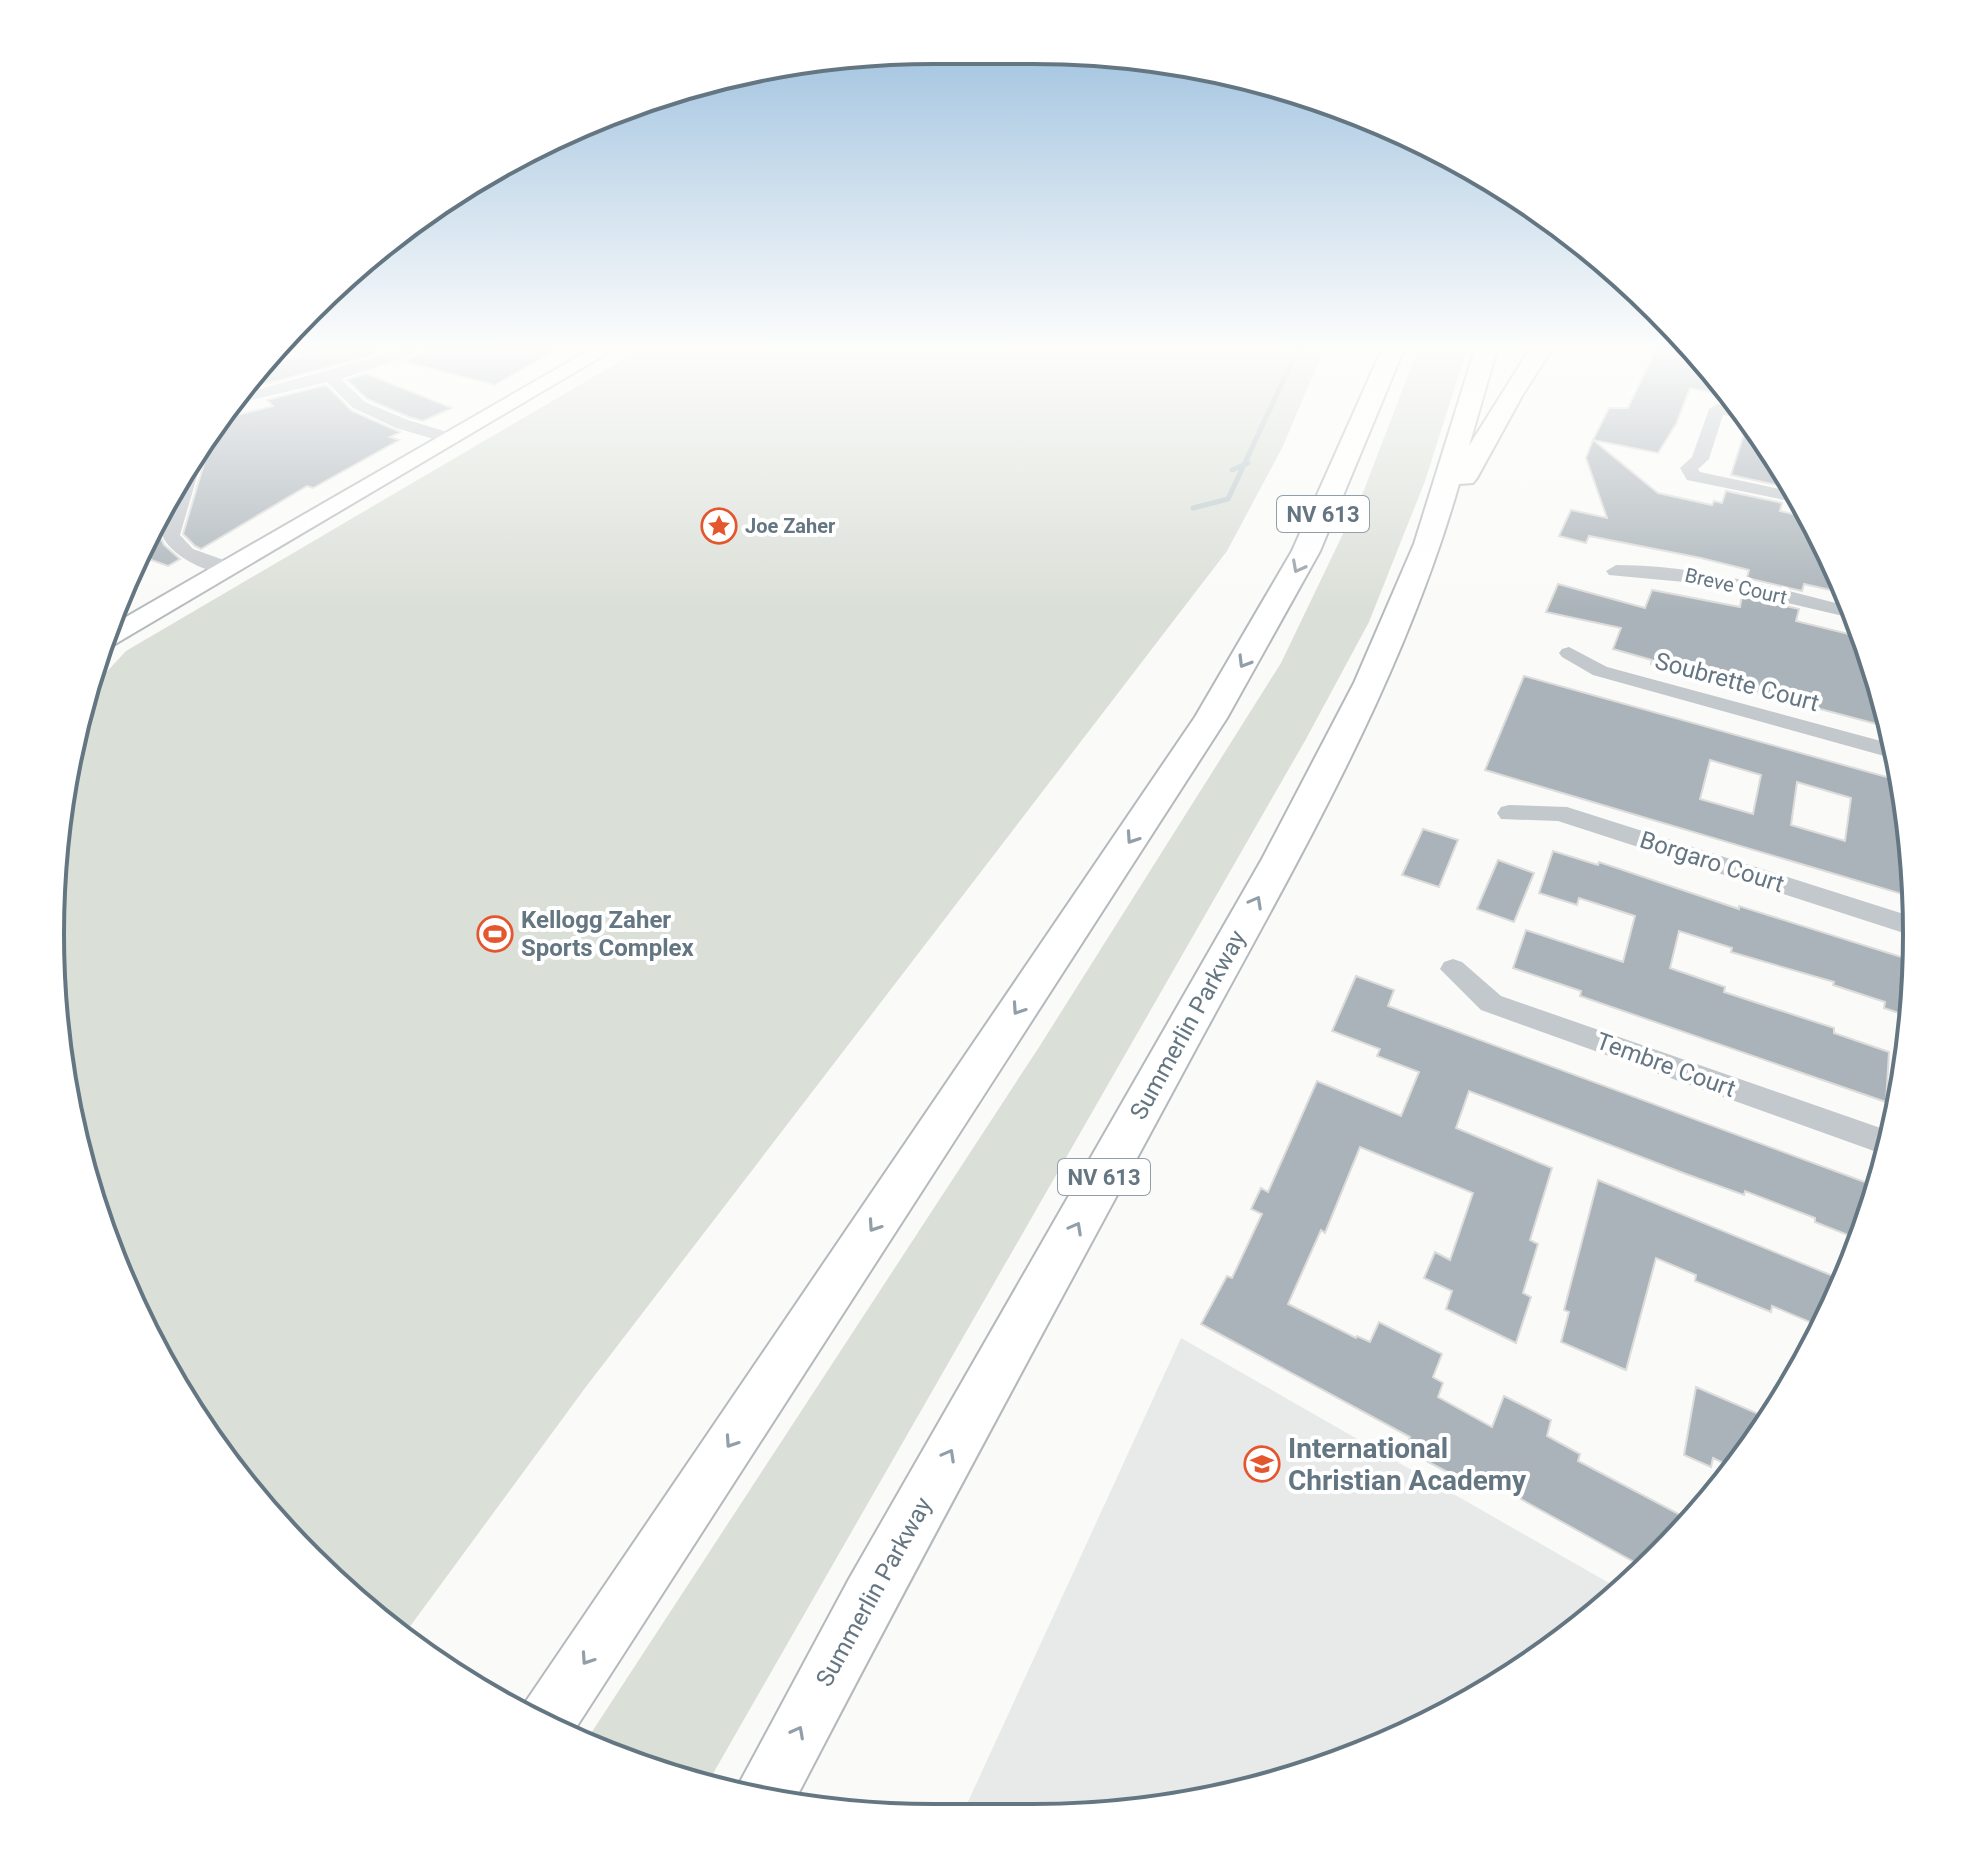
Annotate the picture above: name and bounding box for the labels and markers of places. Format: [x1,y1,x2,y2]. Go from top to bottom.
place icon: Joe Zaher [700,507,738,545]
place label: Joe Zaher [745,514,836,538]
place label: Kellogg Zaher Sports Complex [521,906,694,962]
sports icon: Kellogg Zaher Sports Complex [476,915,514,953]
place label: International Christian Academy [1288,1432,1527,1497]
school or university icon: International Christian Academy [1243,1445,1281,1483]

